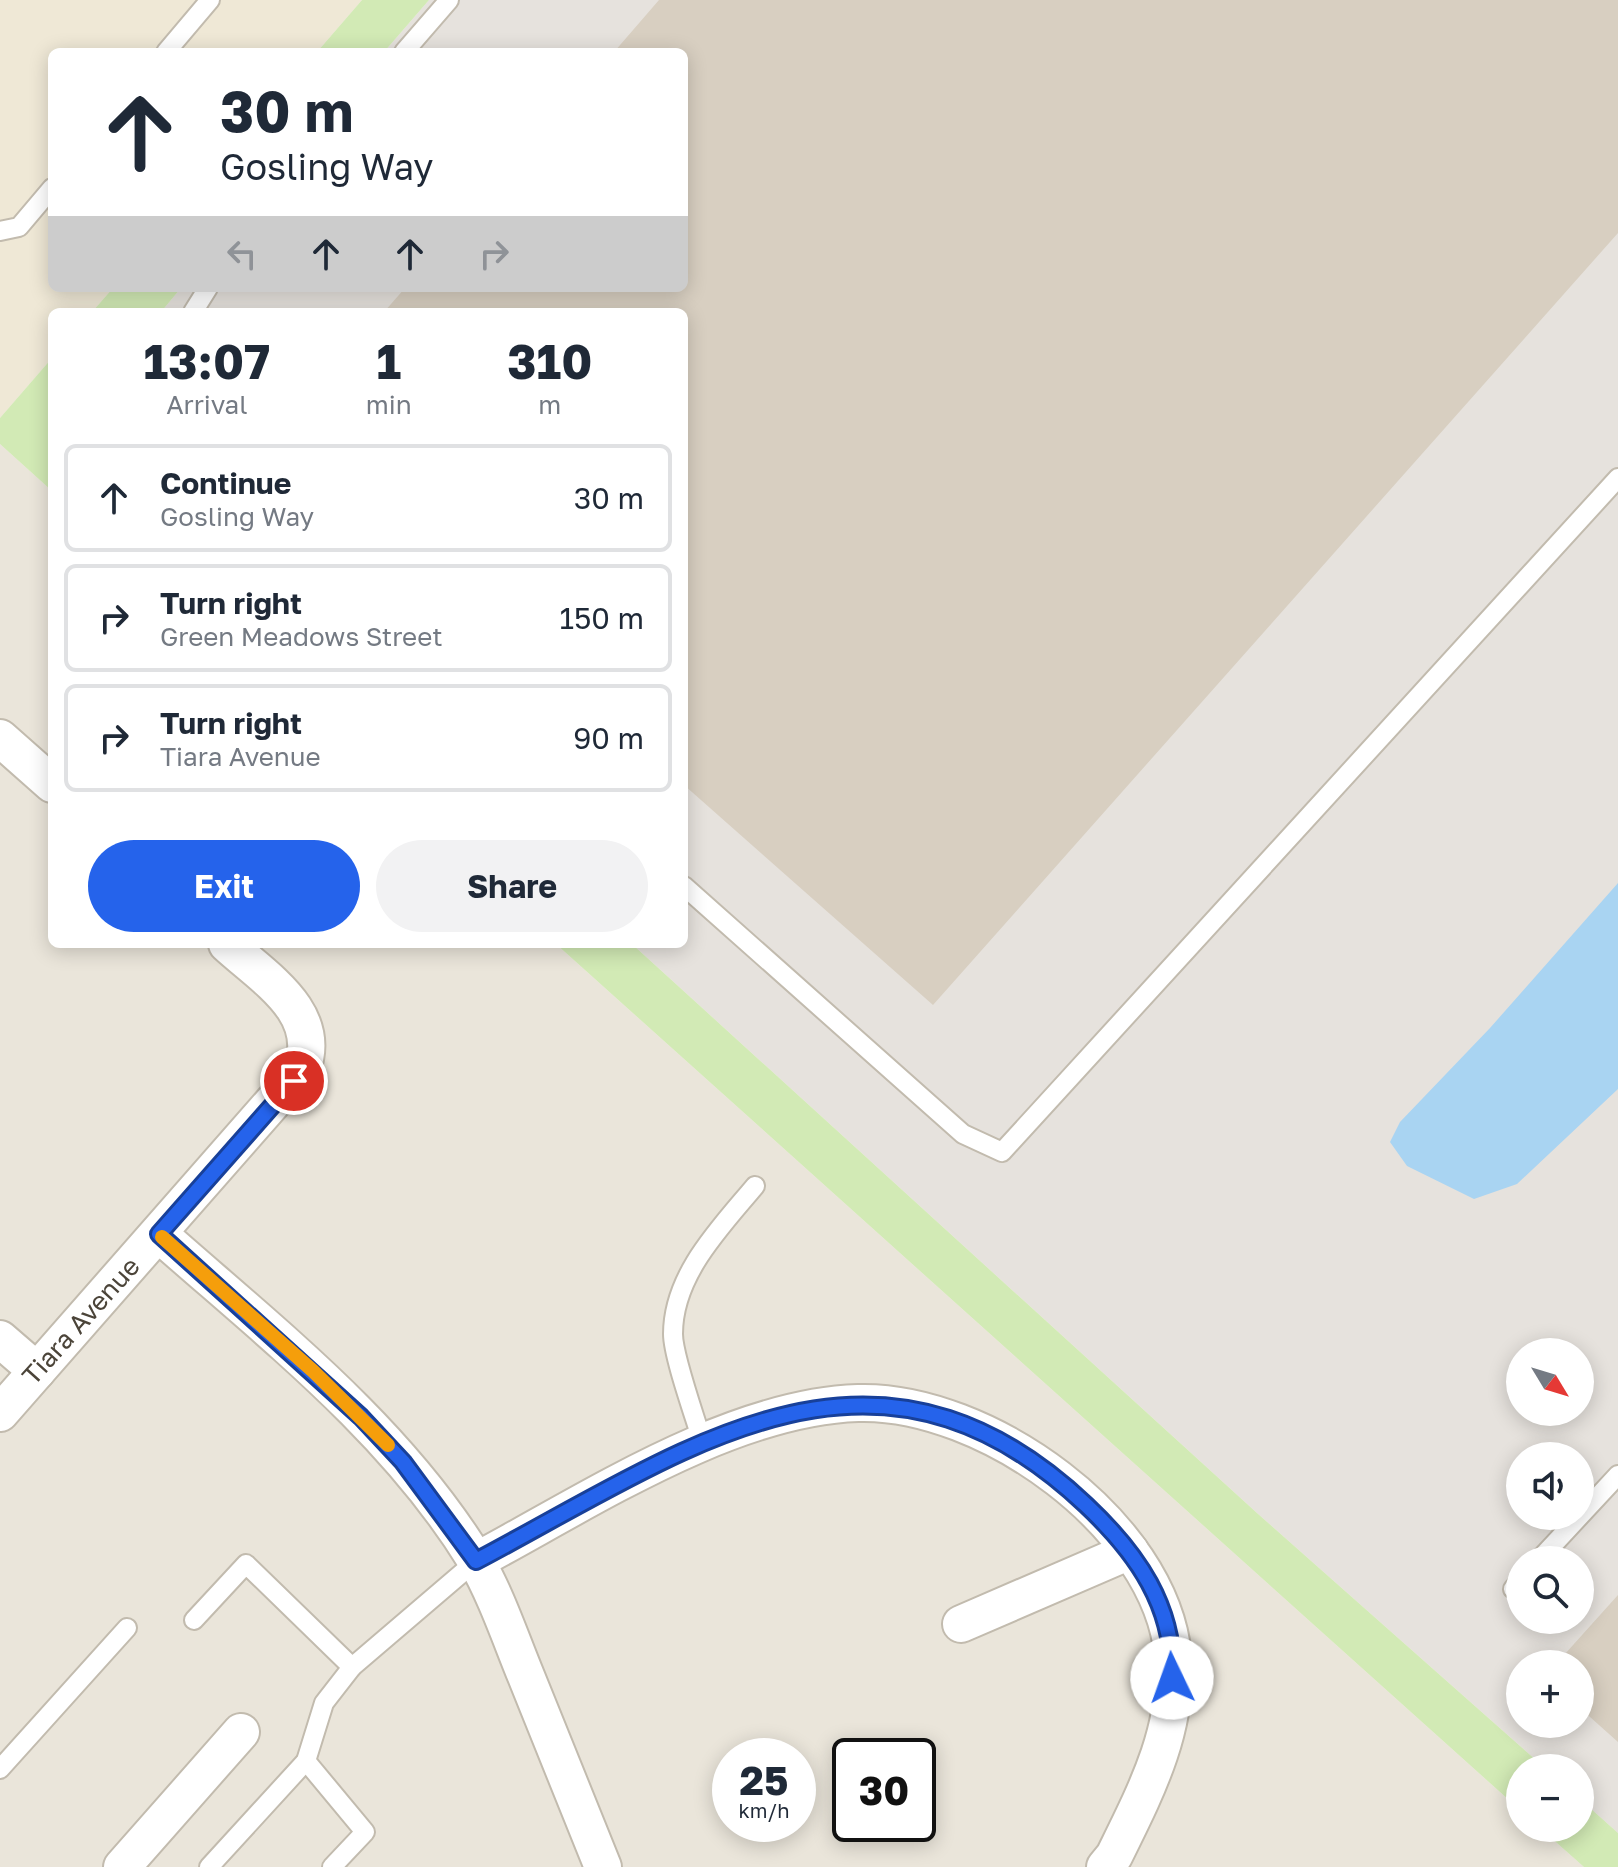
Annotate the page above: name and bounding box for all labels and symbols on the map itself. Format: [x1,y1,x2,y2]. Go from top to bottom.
pin [260,1047,328,1115]
street label: Tiara Avenue [15,1251,146,1391]
north arrow [1506,1338,1594,1426]
position arrow [1130,1636,1214,1720]
speed limit sign: 30 [832,1738,936,1842]

